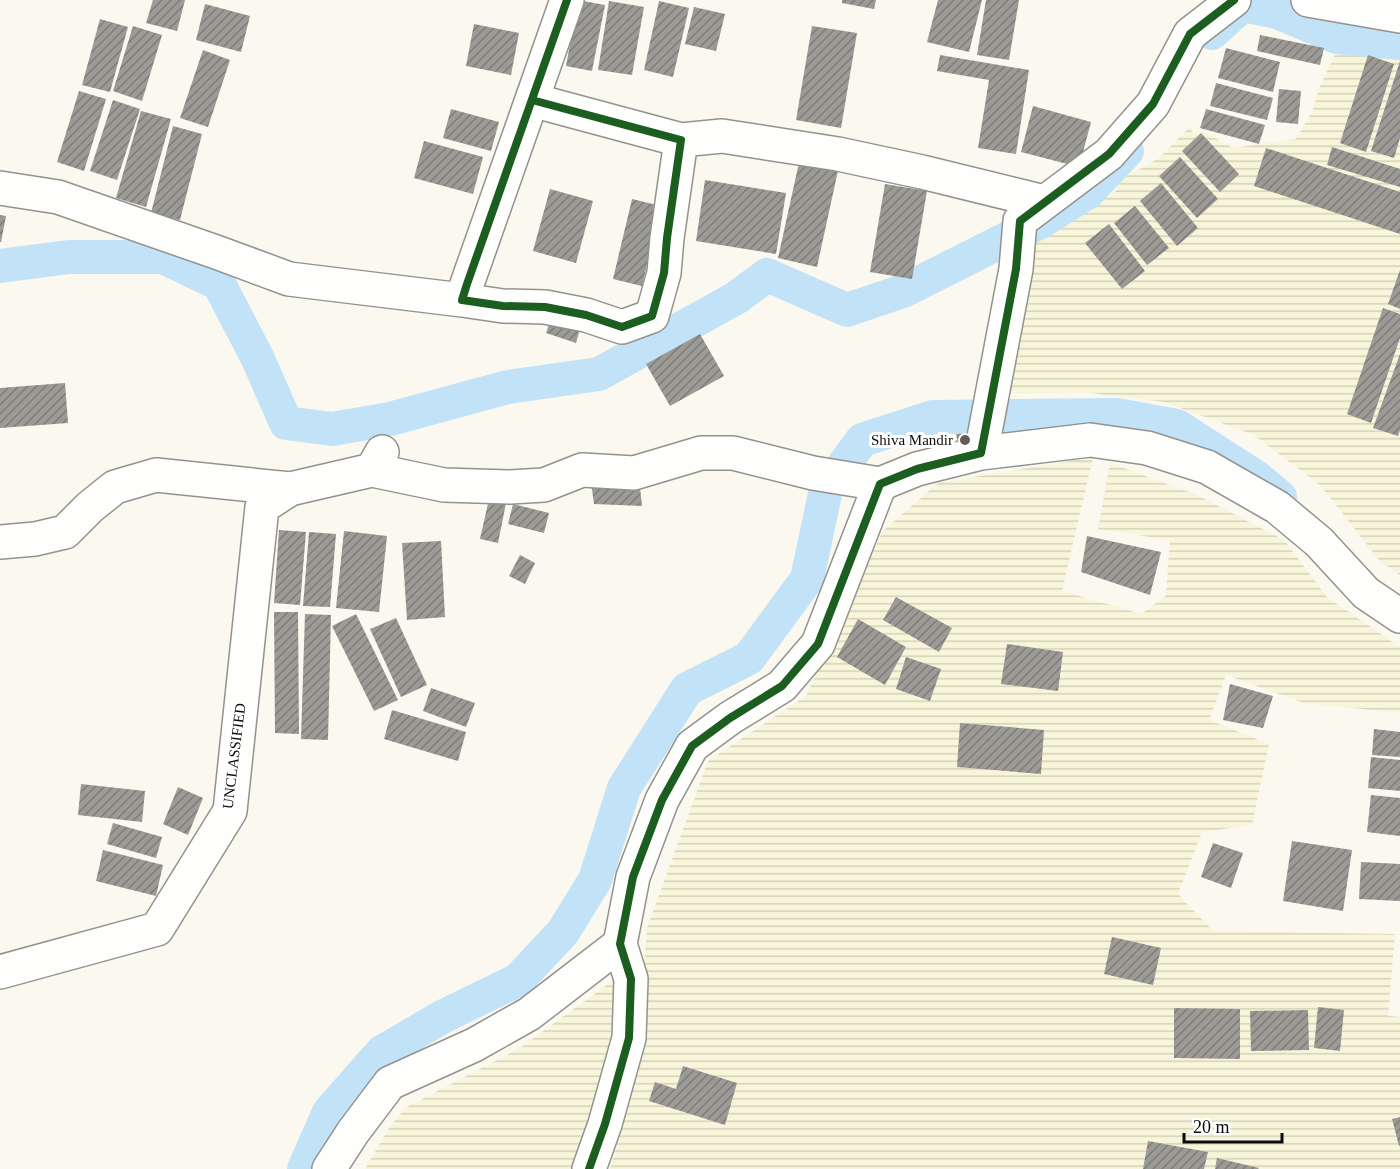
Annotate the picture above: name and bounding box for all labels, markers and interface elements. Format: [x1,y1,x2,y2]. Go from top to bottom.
place label: Shiva Mandir [871,432,953,448]
marker: Shiva Mandir [958,433,972,447]
street label: UNCLASSIFIED [220,702,248,810]
scale bar [1184,1106,1282,1144]
text: 20 m [1193,1117,1230,1137]

